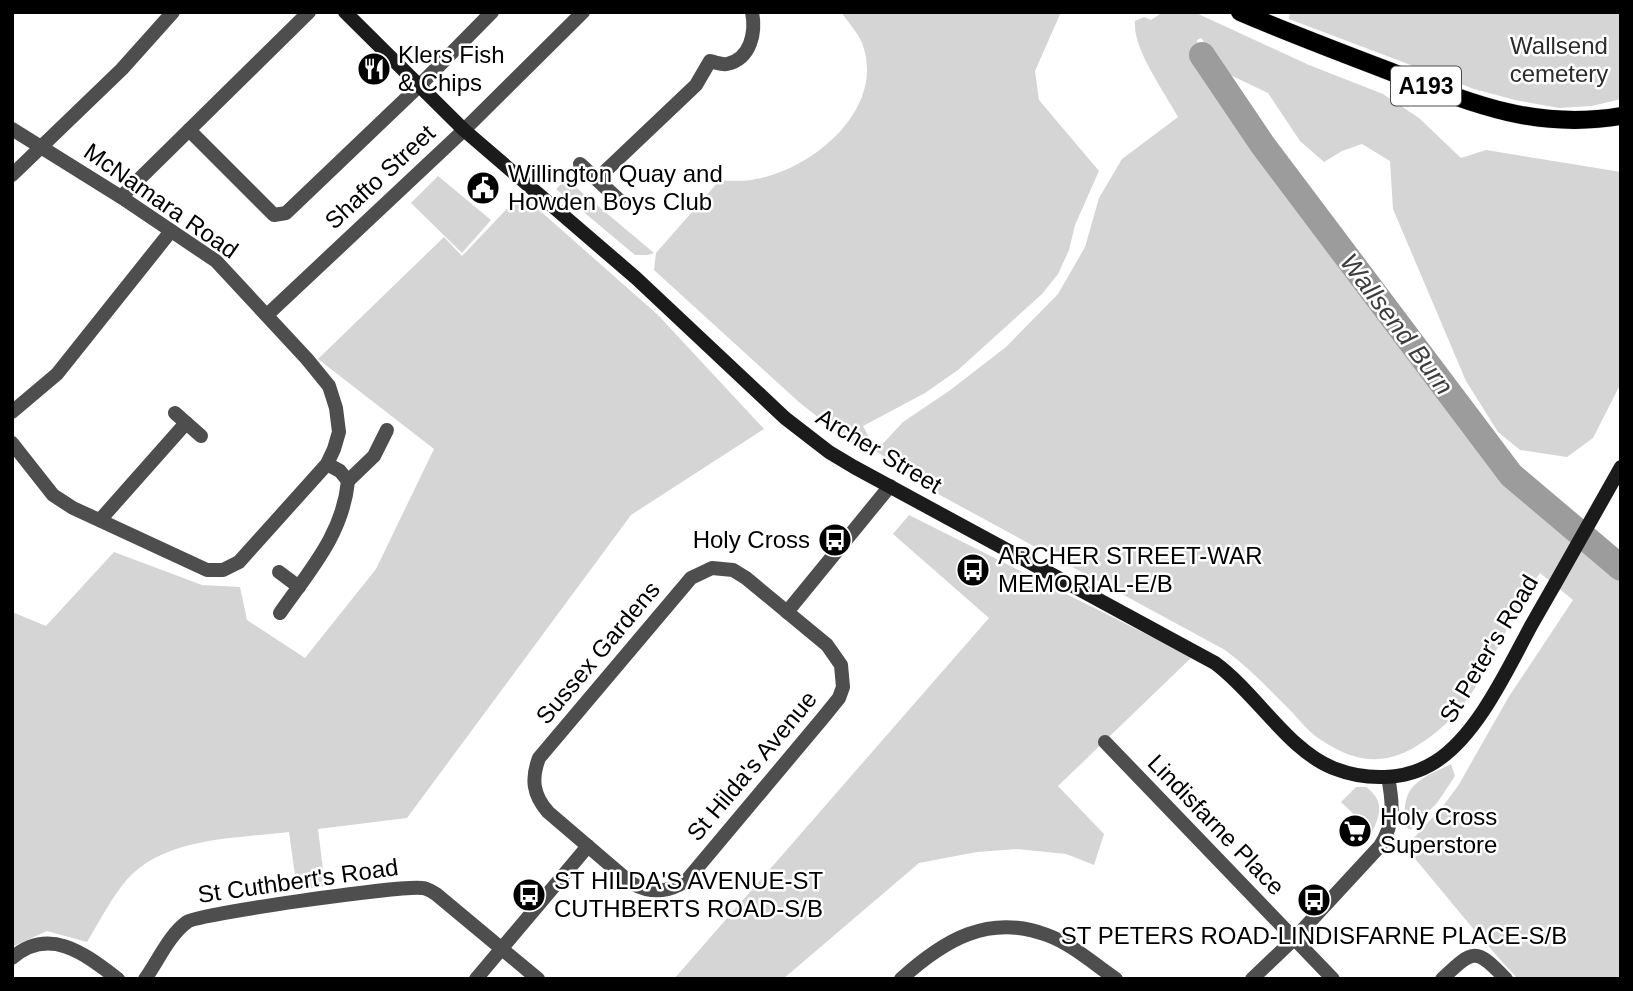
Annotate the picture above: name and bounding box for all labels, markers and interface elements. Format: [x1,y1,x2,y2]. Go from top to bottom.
park label: Wallsend cemetery [1510,32,1608,87]
place label: Klers Fish & Chips [398,41,505,96]
restaurant icon: Klers Fish & Chips [355,50,393,88]
road number: A193 [1391,66,1461,106]
street label: Shafto Street [319,119,440,234]
street label: McNamara Road [79,138,243,264]
place label: Willington Quay and Howden Boys Club [508,160,723,215]
public building icon: Willington Quay and Howden Boys Club [464,169,502,207]
water label: Wallsend Burn [1334,248,1460,400]
street label: Archer Street [812,403,947,499]
bus stop icon: Holy Cross [816,521,854,559]
place label: Holy Cross [693,526,810,553]
place label: ARCHER STREET-WAR MEMORIAL-E/B [998,542,1262,597]
bus stop icon: ARCHER STREET-WAR MEMORIAL-E/B [954,551,992,589]
street label: St Peter's Road [1434,570,1543,727]
street label: Sussex Gardens [530,576,665,729]
street label: St Hilda's Avenue [681,685,822,846]
street label: Lindisfarne Place [1143,749,1290,900]
place label: Holy Cross Superstore [1380,803,1497,858]
supermarket icon: Holy Cross Superstore [1336,812,1374,850]
street label: St Cuthbert's Road [196,853,400,908]
place label: ST HILDA'S AVENUE-ST CUTHBERTS ROAD-S/B [554,867,823,922]
bus stop icon: ST HILDA'S AVENUE-ST CUTHBERTS ROAD-S/B [510,876,548,914]
bus stop icon: ST PETERS ROAD-LINDISFARNE PLACE-S/B [1295,881,1333,919]
place label: ST PETERS ROAD-LINDISFARNE PLACE-S/B [1061,922,1567,949]

